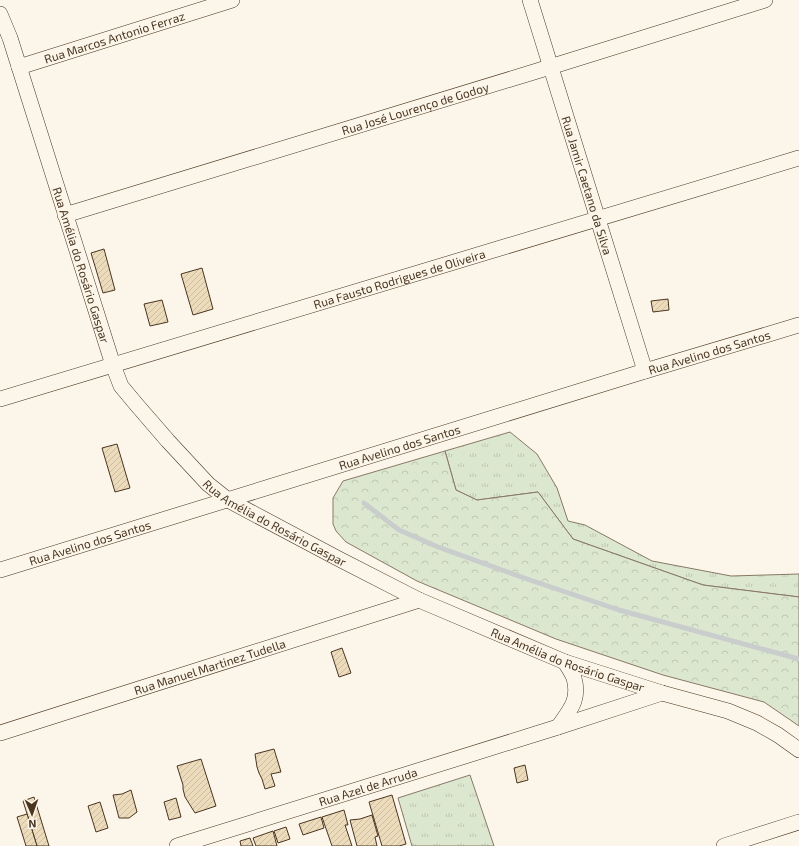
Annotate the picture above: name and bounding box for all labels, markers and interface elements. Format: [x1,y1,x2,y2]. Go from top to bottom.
street label: Rua Marcos Antonio Ferraz [42,8,187,66]
street label: Rua José Lourenço de Godoy [340,79,491,137]
street label: Rua Jamir Caetano da Silva [559,114,616,256]
street label: Rua Amélia do Rosário Gaspar [50,185,113,345]
street label: Rua Fausto Rodrigues de Oliveira [312,246,487,311]
street label: Rua Avelino dos Santos [647,327,772,377]
street label: Rua Avelino dos Santos [337,421,462,472]
street label: Rua Amélia do Rosário Gaspar [200,476,349,569]
street label: Rua Avelino dos Santos [27,517,152,568]
street label: Rua Amélia do Rosário Gaspar [489,624,647,694]
street label: Rua Manuel Martinez Tudella [132,636,287,697]
street label: Rua Azel de Arruda [317,764,419,808]
north arrow [12,794,52,834]
text: N [28,818,37,831]

